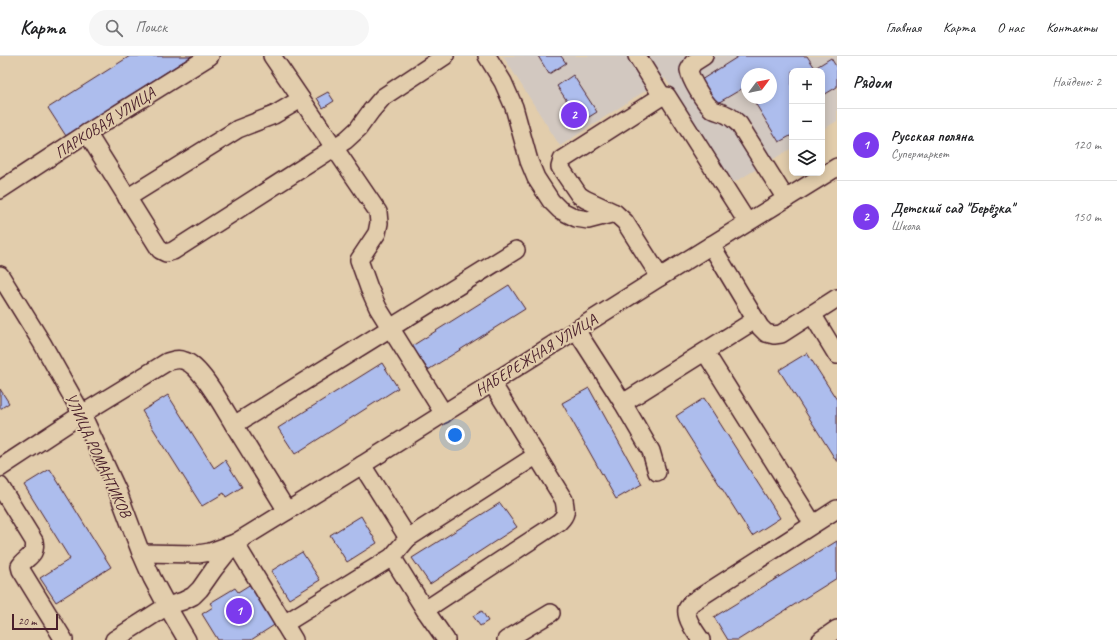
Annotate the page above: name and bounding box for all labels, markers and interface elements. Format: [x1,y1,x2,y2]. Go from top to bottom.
search box [89,10,369,46]
text: Карта [20,16,65,40]
icon: search [103,17,125,39]
text: Поиск [135,18,167,37]
text: Главная [886,19,921,36]
text: Карта [943,19,975,36]
text: О нас [997,19,1024,36]
text: Контакты [1046,19,1097,36]
north arrow [741,68,777,104]
map controls [789,68,825,176]
button: + [789,68,825,104]
text: Рядом [853,72,891,93]
text: Найдено: 2 [1053,74,1101,90]
street label: ПАРКОВАЯ УЛИЦА [51,83,160,163]
pin: 2 [561,100,587,130]
button: − [789,104,825,140]
text: Русская поляна [891,127,973,146]
text: 1 [863,137,869,153]
text: 120 m [1073,137,1101,153]
button: layers [789,140,825,176]
text: Супермаркет [891,146,949,162]
text: Детский сад "Берёзка" [891,199,1014,218]
text: 2 [863,209,869,225]
text: 150 m [1073,209,1101,225]
text: Школа [891,218,920,234]
street label: НАБЕРЕЖНАЯ УЛИЦА [471,309,601,401]
street label: УЛИЦА РОМАНТИКОВ [61,390,136,522]
your location [445,425,465,445]
pin: 1 [226,596,252,626]
scale bar [12,612,58,631]
text: 20 m [18,614,37,628]

